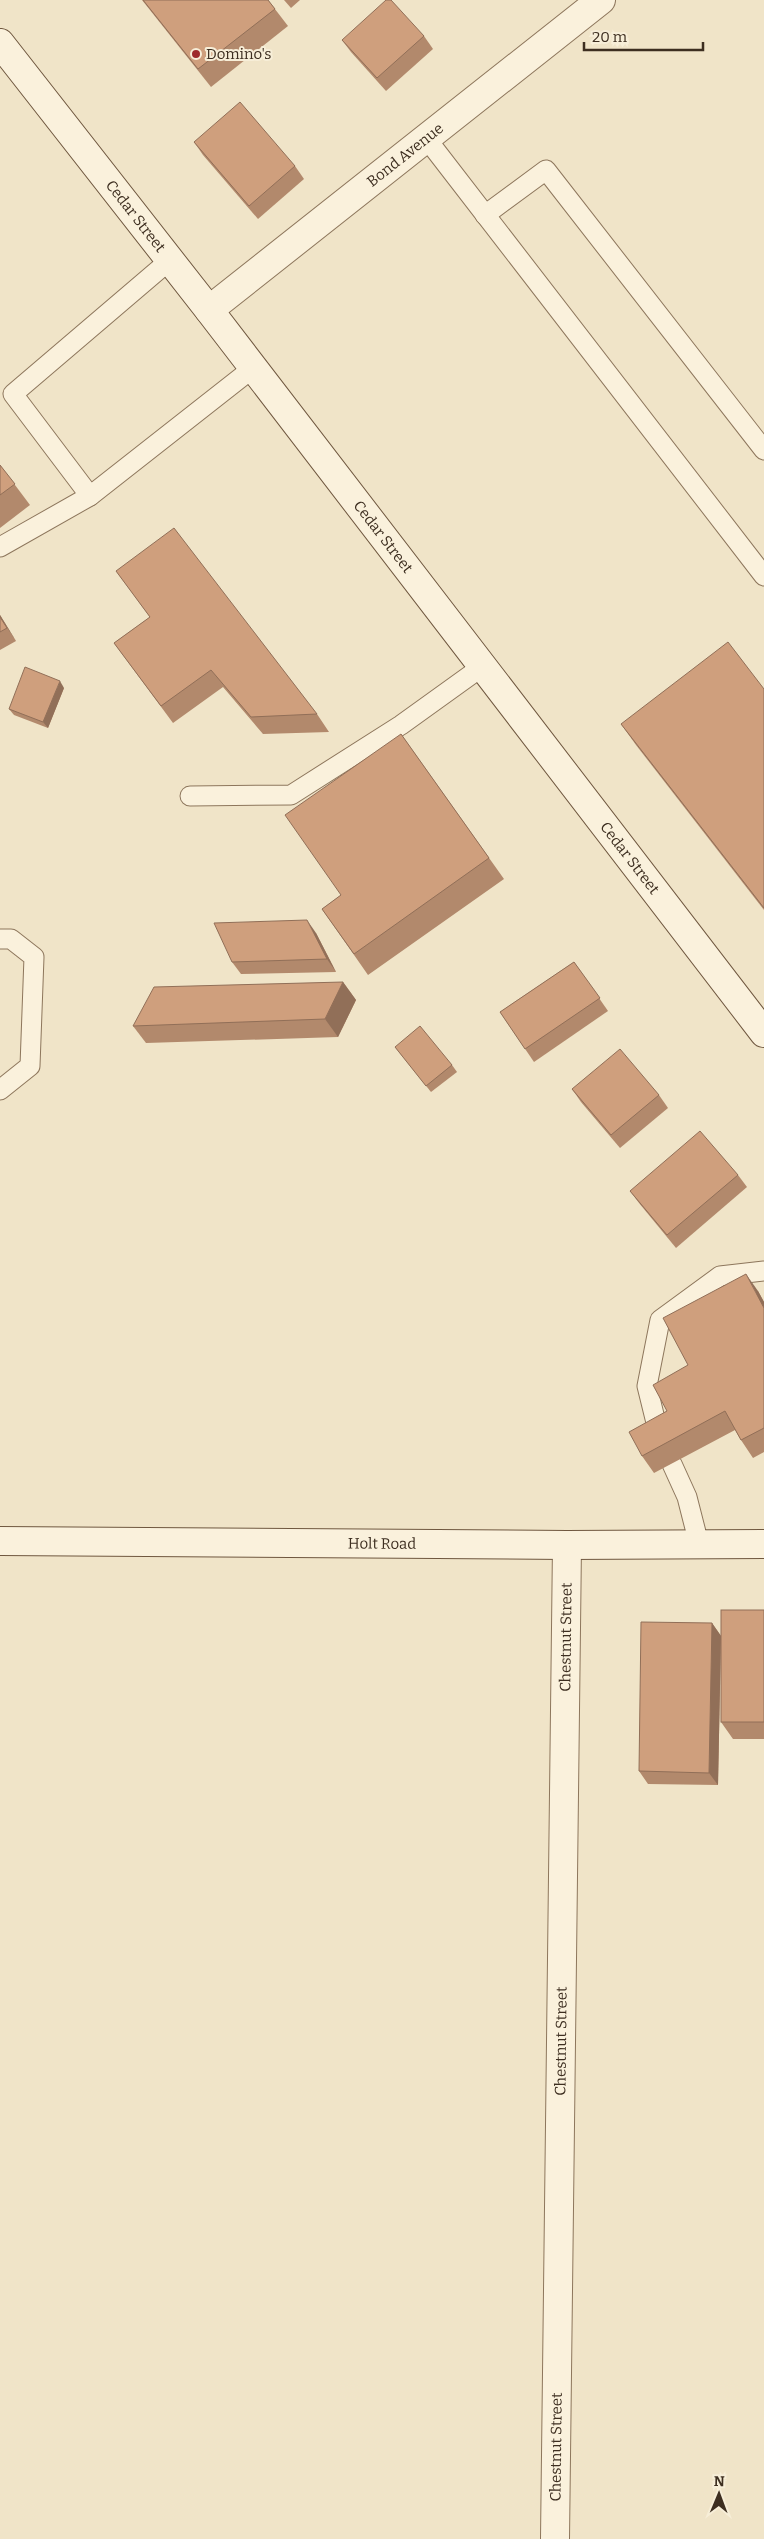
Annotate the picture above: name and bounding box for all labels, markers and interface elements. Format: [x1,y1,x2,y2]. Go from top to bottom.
scale bar [584,20,703,52]
text: 20 m [592,28,628,46]
place label: Domino's [206,45,272,63]
marker: Domino's [190,48,202,60]
street label: Bond Avenue [363,119,447,191]
street label: Cedar Street [102,177,170,256]
street label: Cedar Street [350,497,417,577]
street label: Cedar Street [596,818,664,898]
street label: Holt Road [348,1534,416,1553]
street label: Chestnut Street [556,1582,576,1692]
street label: Chestnut Street [551,1986,571,2096]
street label: Chestnut Street [546,2392,566,2502]
north arrow [694,2469,744,2519]
text: N [714,2473,725,2490]

